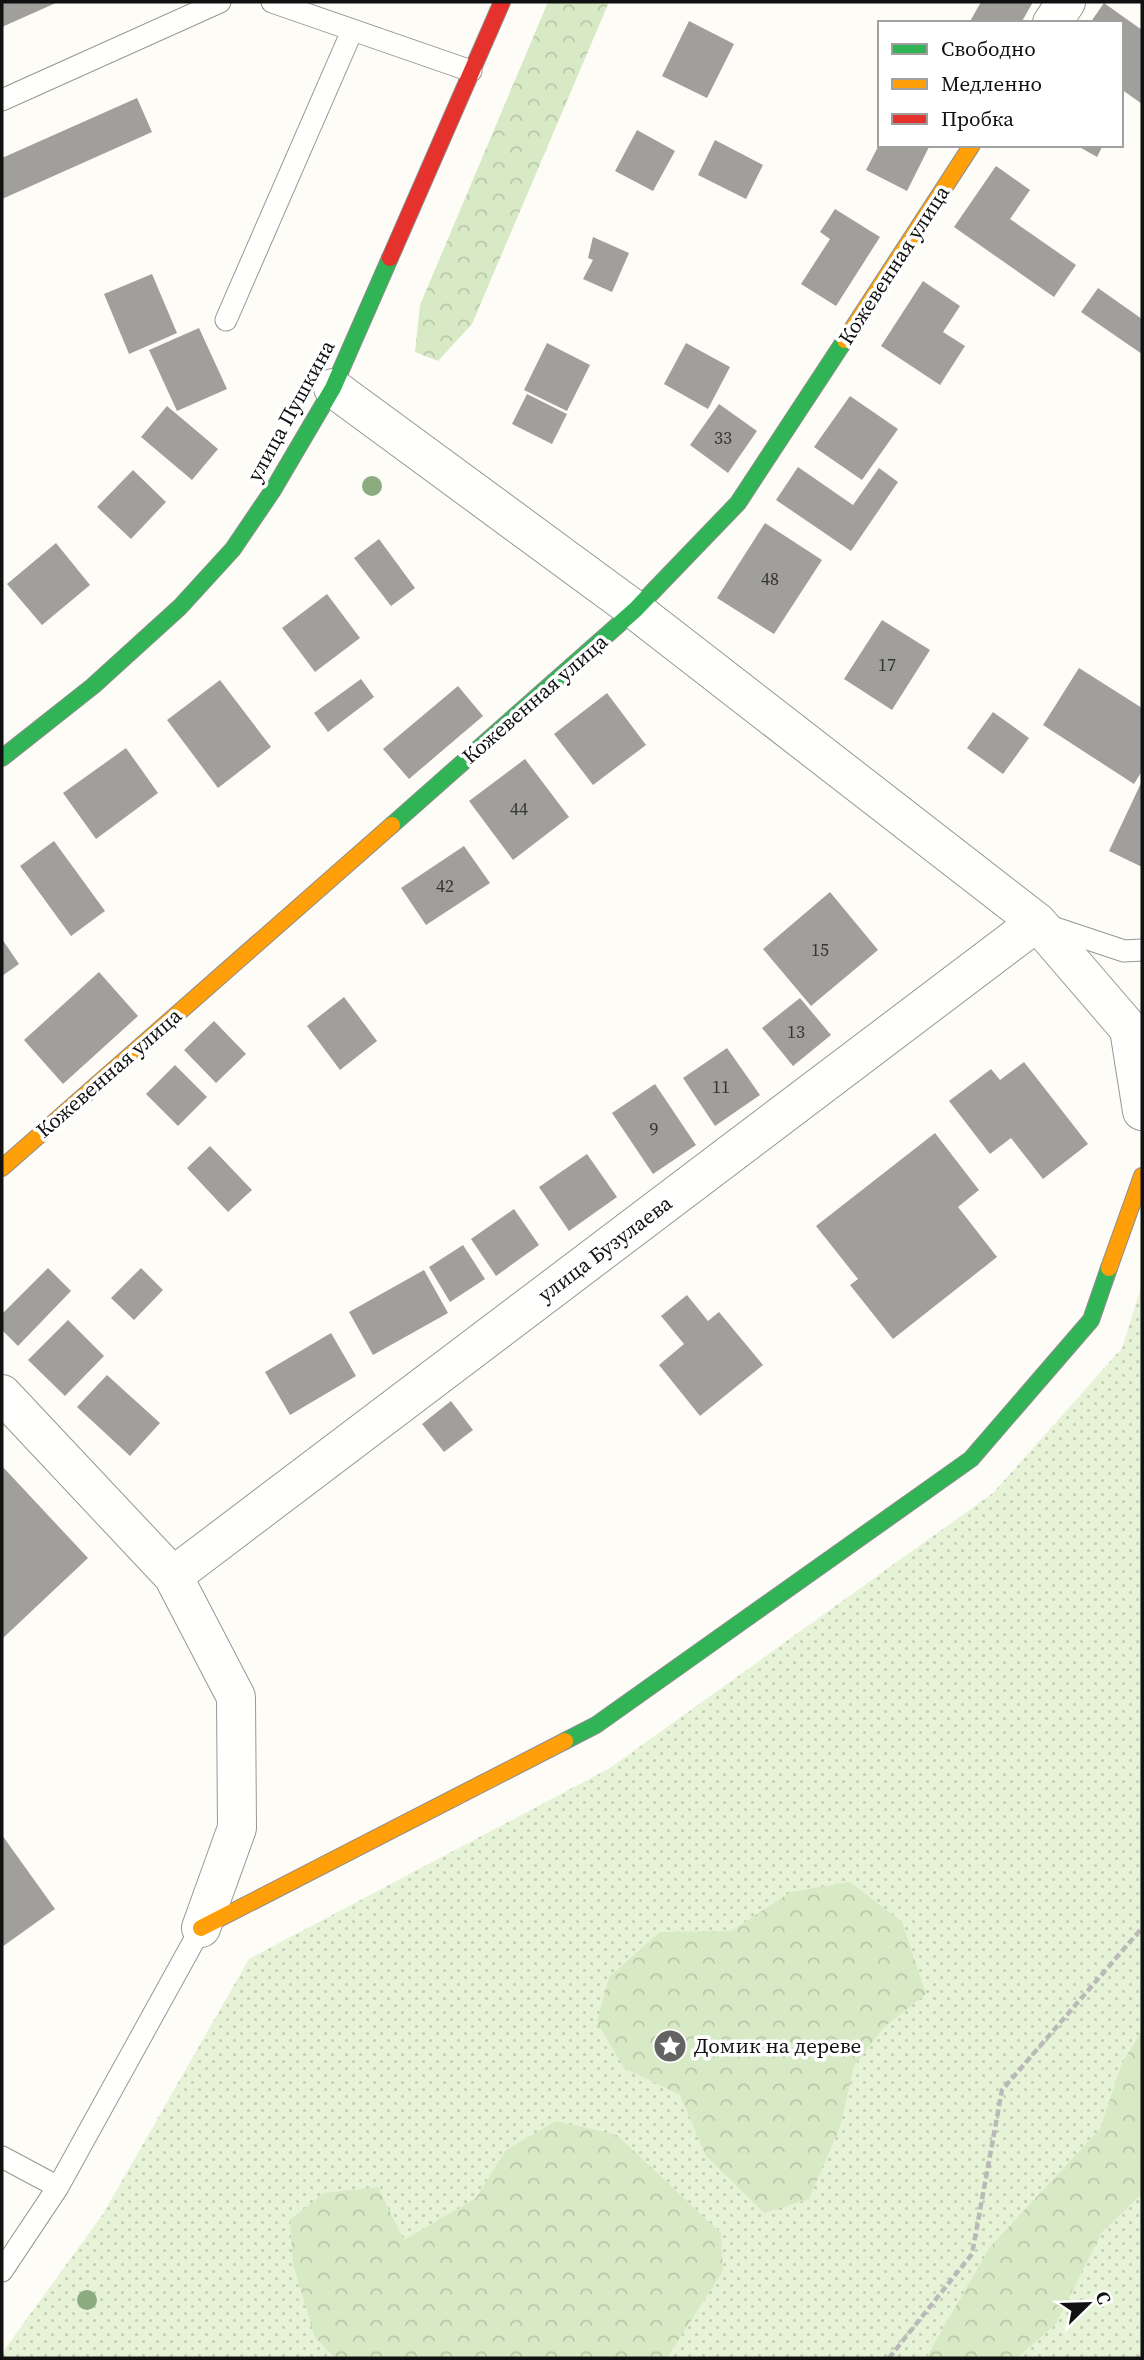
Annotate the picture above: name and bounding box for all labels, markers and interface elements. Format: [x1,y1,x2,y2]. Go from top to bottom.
legend [878,21,1123,147]
text: Свободно [941,34,1036,63]
text: Медленно [941,69,1042,98]
text: Пробка [941,104,1014,133]
street label: Кожевенная улица [831,179,956,350]
street label: улица Пушкина [240,335,342,487]
house number: 33 [714,425,732,450]
house number: 48 [761,566,779,591]
street label: Кожевенная улица [456,627,614,770]
house number: 17 [878,652,896,677]
house number: 44 [510,796,528,821]
house number: 42 [436,873,454,898]
house number: 15 [811,937,829,962]
street label: Кожевенная улица [30,1001,188,1144]
house number: 13 [787,1019,805,1044]
house number: 11 [712,1074,730,1099]
house number: 9 [650,1116,659,1141]
street label: улица Бузулаева [532,1188,678,1309]
place icon: Домик на дереве [651,2027,689,2065]
place label: Домик на дереве [694,2031,861,2060]
north arrow [1053,2269,1123,2339]
text: С [1089,2287,1118,2308]

